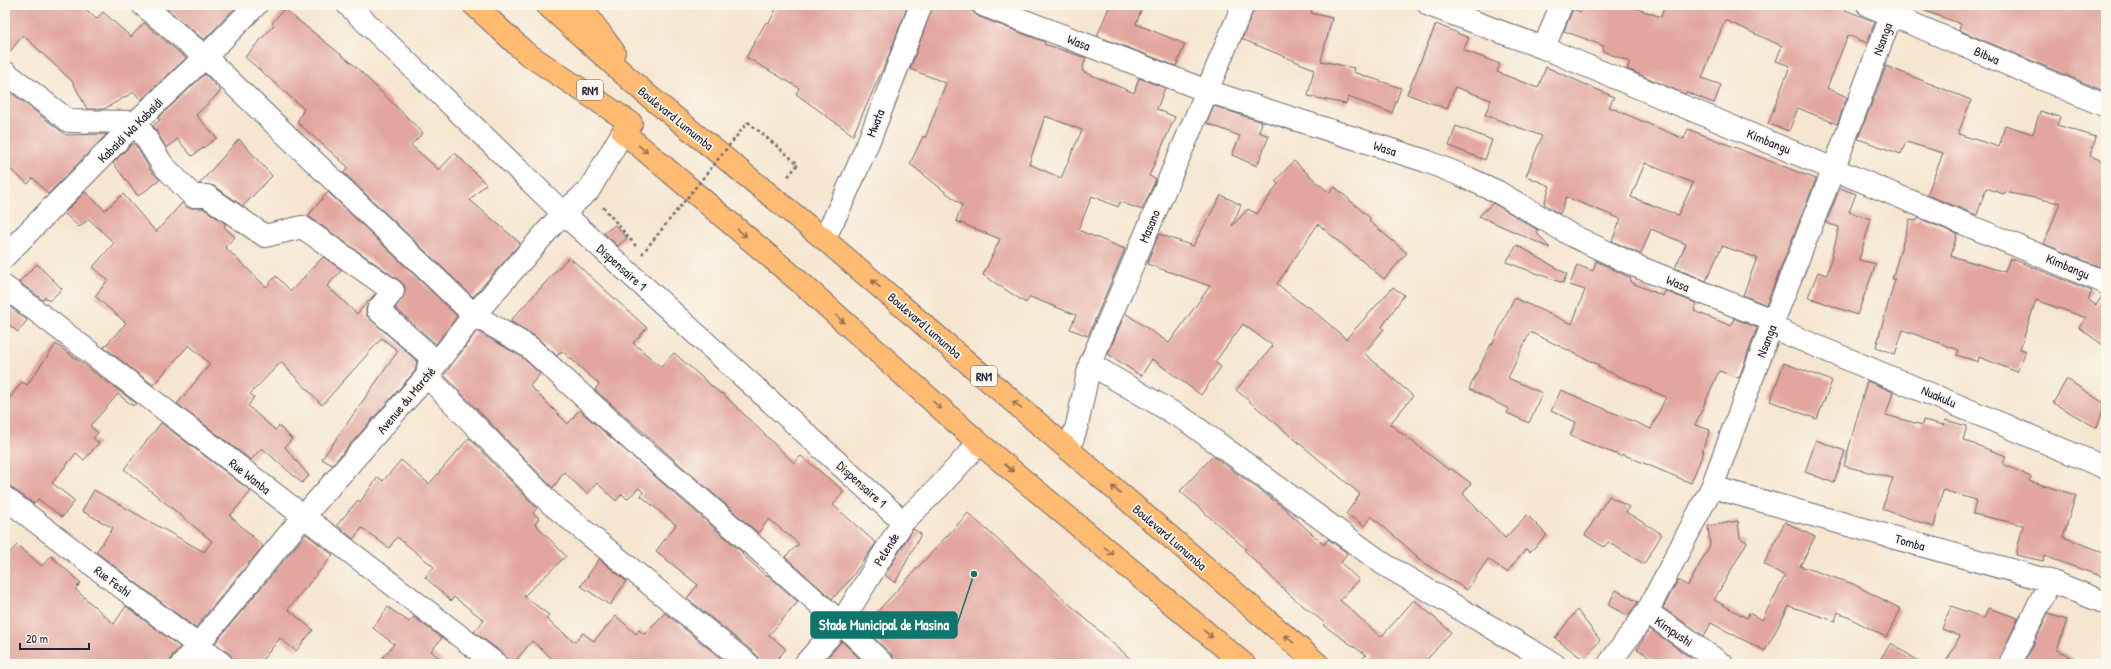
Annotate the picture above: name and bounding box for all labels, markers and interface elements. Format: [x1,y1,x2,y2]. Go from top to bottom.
street label: Nsanga [1868,20,1896,58]
street label: Wasa [1065,29,1093,55]
street label: Bibwa [1972,42,2002,68]
road number: RN1 [577,80,603,100]
street label: Boulevard Lumumba [634,82,718,154]
street label: Kabaidi Wa Kabaidi [93,93,167,167]
street label: Mwata [862,107,888,139]
street label: Kimbangu [1744,124,1794,158]
street label: Wasa [1371,136,1399,160]
one-way arrow [638,145,649,154]
street label: Masano [1134,207,1164,245]
one-way arrow [737,229,748,238]
street label: Dispensaire 1 [593,240,651,294]
street label: Kimbangu [2043,249,2093,283]
street label: Wasa [1664,270,1692,296]
one-way arrow [871,279,882,288]
street label: Boulevard Lumumba [884,288,966,362]
one-way arrow [835,314,846,323]
street label: Nsanga [1752,322,1780,360]
street label: Avenue du Marché [373,363,439,437]
road number: RN1 [971,366,997,386]
street label: Nuakulu [1919,381,1959,411]
one-way arrow [932,401,942,410]
one-way arrow [1012,401,1023,410]
street label: Rue Wanba [225,454,275,498]
street label: Dispensaire 1 [833,457,891,511]
one-way arrow [1003,463,1014,472]
one-way arrow [1111,485,1121,495]
street label: Boulevard Lumumba [1129,500,1211,574]
street label: Pelende [869,529,903,569]
street label: Tomba [1893,529,1927,555]
one-way arrow [1103,546,1114,555]
street label: Rue Feshi [91,561,135,601]
callout: Stade Municipal de Masina [811,612,957,638]
street label: Kimpushi [1651,612,1697,650]
text: Stade Municipal de Masina [819,615,949,636]
scale bar [20,625,89,651]
text: 20 m [26,630,48,647]
one-way arrow [1203,630,1214,639]
one-way arrow [1283,634,1294,643]

